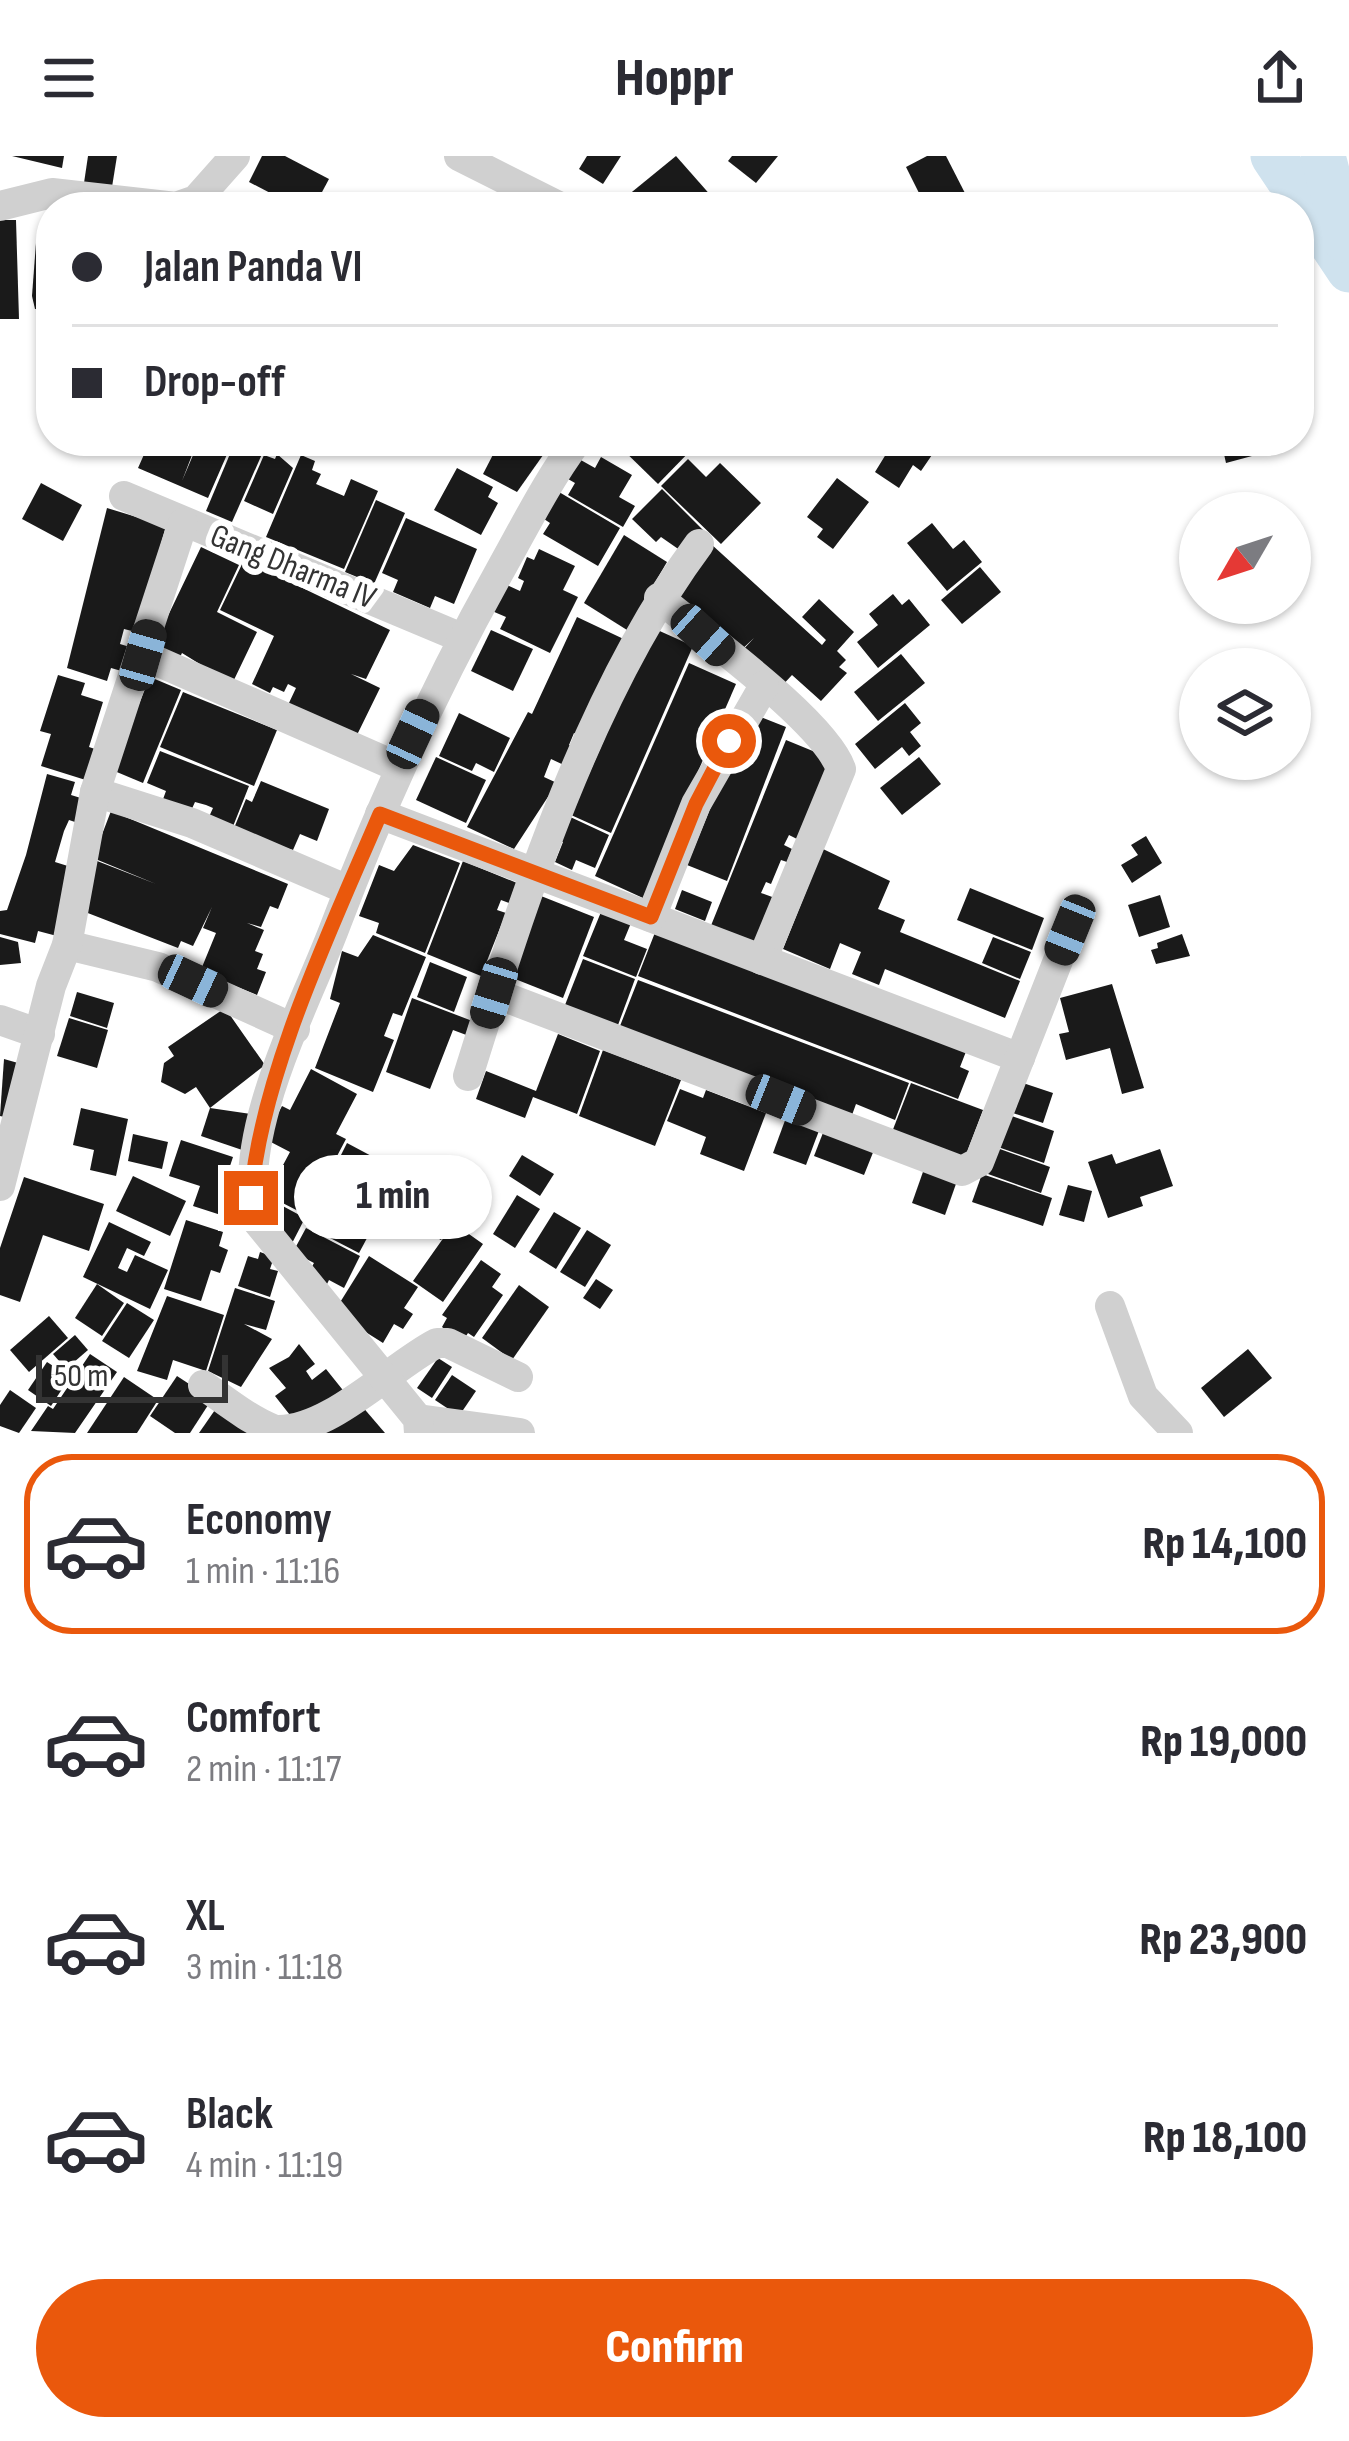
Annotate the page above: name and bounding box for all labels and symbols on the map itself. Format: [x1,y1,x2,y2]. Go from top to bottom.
north arrow [1179,492,1311,624]
street label: Gang Dharma IV [204,516,382,618]
car [664,598,742,672]
car [116,615,170,695]
car [381,694,445,774]
route start [702,714,756,768]
car [1040,890,1100,970]
car [153,949,233,1013]
car [466,953,522,1033]
car [741,1070,821,1130]
callout: 1 min [293,1156,491,1240]
route end [224,1171,278,1225]
scale bar [36,1349,228,1402]

